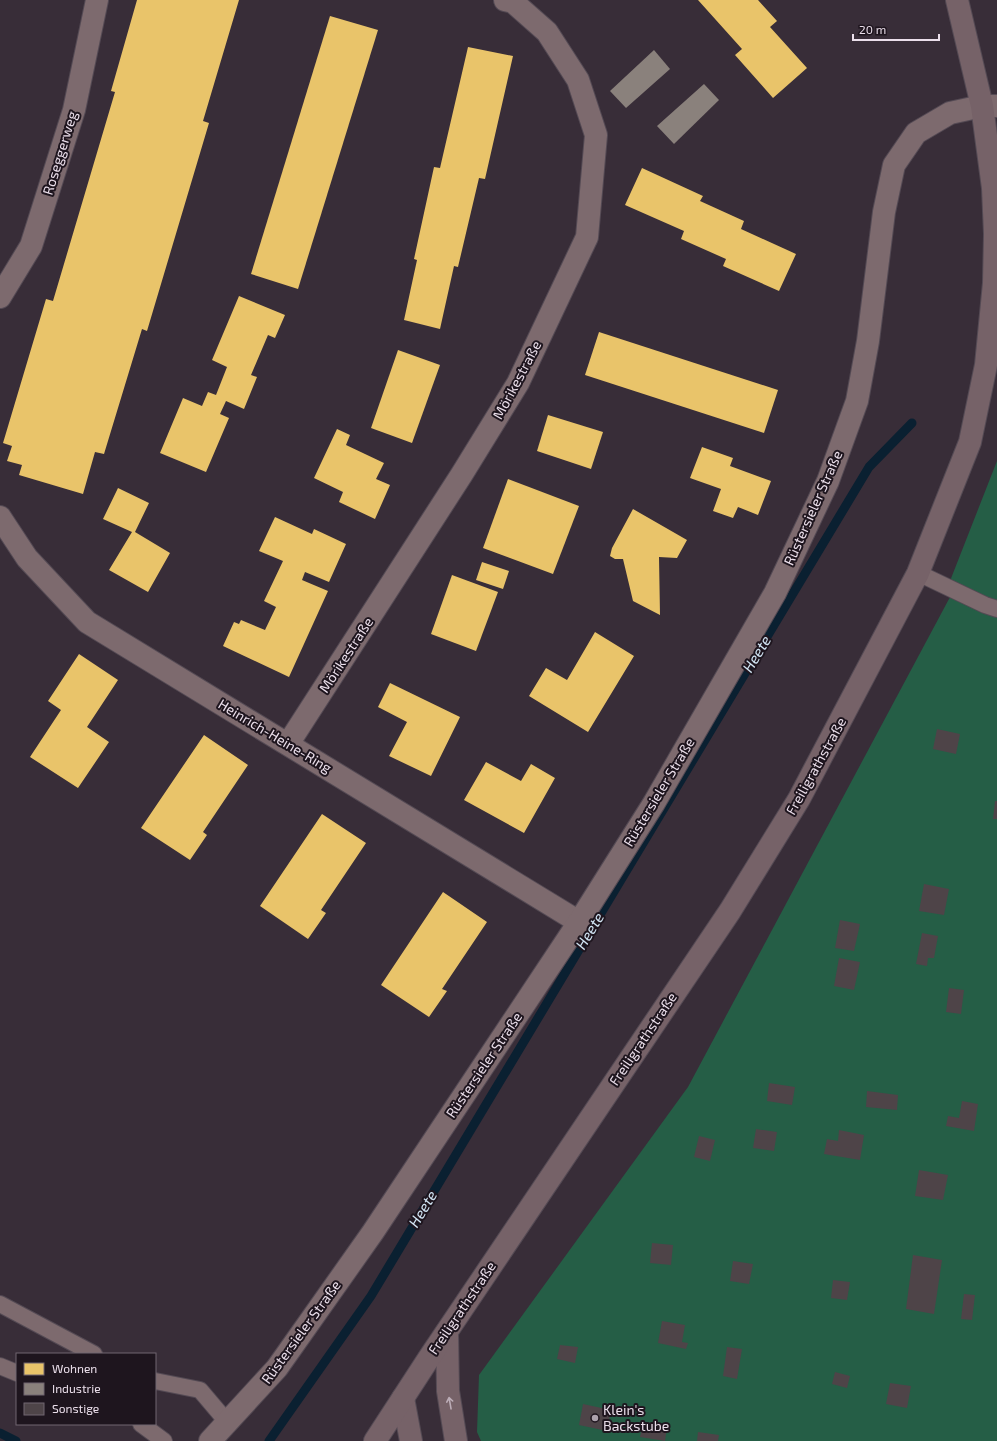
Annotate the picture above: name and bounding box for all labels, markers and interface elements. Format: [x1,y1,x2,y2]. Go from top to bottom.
scale bar [853,16,939,42]
text: 20 m [859,22,886,36]
street label: Roseggerweg [39,109,80,197]
street label: Mörikestraße [489,338,544,422]
street label: Rüstersieler Straße [780,448,845,568]
street label: Mörikestraße [315,614,376,696]
water label: Heete [738,632,774,675]
street label: Heinrich-Heine-Ring [216,695,335,776]
street label: Freiligrathstraße [782,714,849,817]
street label: Rüstersieler Straße [619,734,698,849]
water label: Heete [571,909,607,952]
street label: Freiligrathstraße [605,989,680,1089]
street label: Rüstersieler Straße [442,1009,525,1121]
water label: Heete [404,1187,440,1230]
street label: Freiligrathstraße [424,1258,499,1358]
street label: Rüstersieler Straße [257,1277,344,1387]
legend [16,1353,156,1425]
text: Wohnen [52,1361,97,1375]
text: Industrie [52,1381,101,1395]
one-way arrow [445,1396,453,1409]
text: Sonstige [52,1401,99,1415]
place label: Klein's Backstube [603,1401,669,1434]
marker: Klein's Backstube [590,1413,600,1423]

